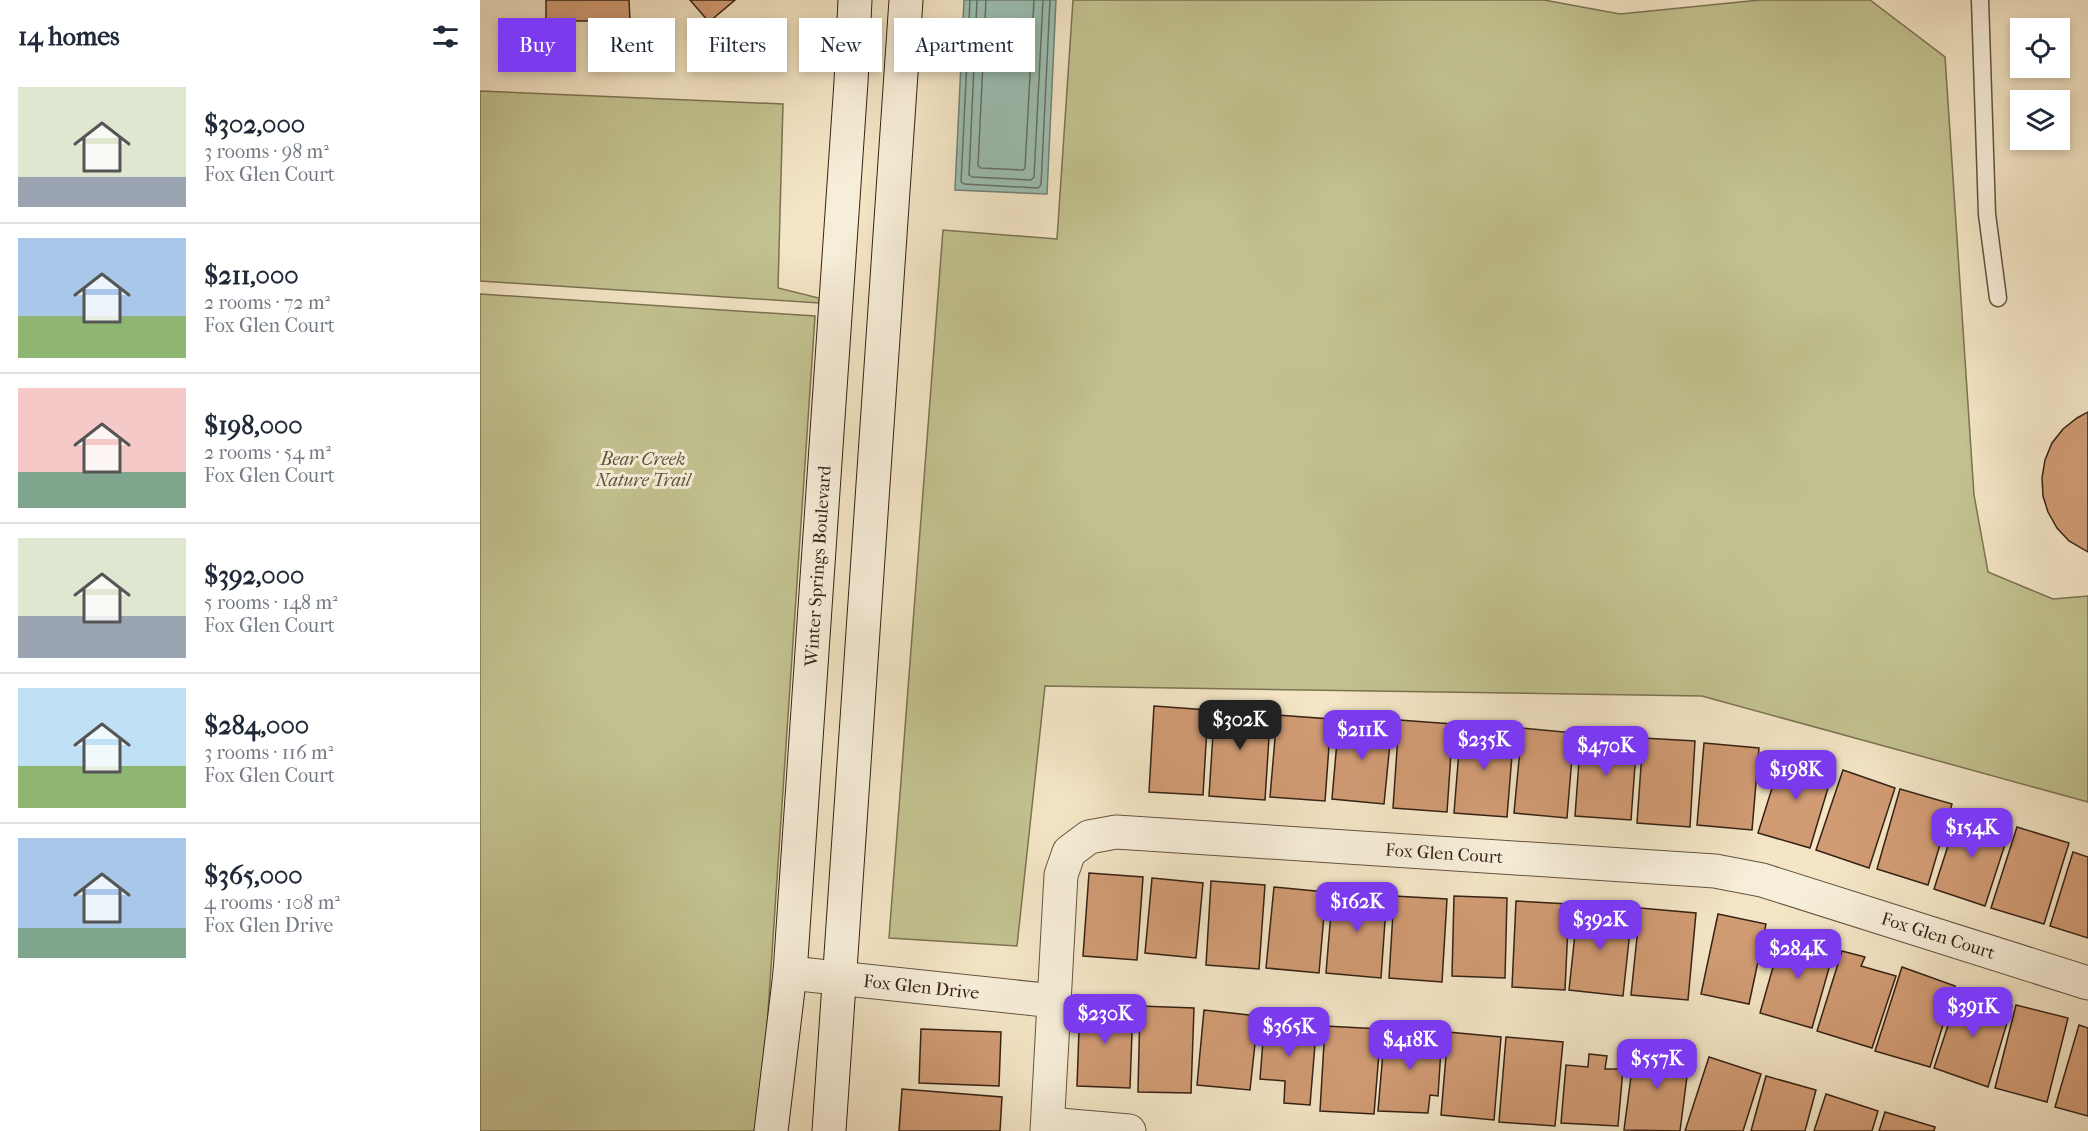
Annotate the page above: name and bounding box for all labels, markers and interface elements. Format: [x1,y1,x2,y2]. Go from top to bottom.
chip: Buy [498,18,576,72]
chip: Rent [588,18,675,72]
chip: Filters [687,18,787,72]
chip: New [799,18,882,72]
chip: Apartment [894,18,1035,72]
map controls [2010,18,2070,150]
button: locate [2010,18,2070,78]
icon: filters [429,20,462,53]
text: 14 homes [18,21,120,52]
button: layers [2010,90,2070,150]
text: $302,000 [204,109,305,140]
icon: home [66,111,138,183]
text: 3 rooms · 98 m² [204,140,329,163]
text: Fox Glen Court [204,163,335,186]
text: $211,000 [204,260,299,291]
icon: home [66,262,138,334]
text: 2 rooms · 72 m² [204,291,330,314]
text: Fox Glen Court [204,314,335,337]
text: $198,000 [204,410,303,441]
icon: home [66,412,138,484]
text: 2 rooms · 54 m² [204,441,331,464]
park label: Bear Creek Nature Trail [595,449,693,491]
text: Fox Glen Court [204,464,335,487]
street label: Winter Springs Boulevard [801,465,836,668]
text: $392,000 [204,560,304,591]
icon: home [66,562,138,634]
text: 5 rooms · 148 m² [204,591,338,614]
text: Fox Glen Court [204,614,335,637]
pin: $302K [1198,700,1282,751]
text: $302K [1212,708,1268,731]
text: $284,000 [204,710,309,741]
pin: $211K [1320,710,1404,761]
icon: home [66,712,138,784]
text: $211K [1337,718,1387,741]
pin: $235K [1442,720,1526,771]
pin: $470K [1564,726,1648,777]
text: $235K [1458,728,1510,751]
text: $470K [1577,734,1635,757]
text: 3 rooms · 116 m² [204,741,333,764]
pin: $198K [1754,750,1838,801]
text: $198K [1769,758,1823,781]
text: Fox Glen Court [204,764,335,787]
pin: $154K [1930,808,2014,859]
text: $154K [1945,816,1999,839]
street label: Fox Glen Court [1385,840,1504,868]
text: $365,000 [204,860,303,891]
icon: home [66,862,138,934]
pin: $162K [1315,882,1399,933]
text: $162K [1330,890,1384,913]
text: 4 rooms · 108 m² [204,891,340,914]
pin: $392K [1558,900,1642,951]
text: $392K [1573,908,1627,931]
street label: Fox Glen Court [1879,908,1998,964]
text: Fox Glen Drive [204,914,333,937]
pin: $284K [1756,929,1840,980]
text: $284K [1769,937,1827,960]
street label: Fox Glen Drive [862,971,980,1004]
pin: $391K [1931,987,2015,1038]
pin: $230K [1063,994,1147,1045]
text: $391K [1947,995,1999,1018]
text: $230K [1077,1002,1133,1025]
pin: $365K [1247,1007,1331,1058]
text: $365K [1262,1015,1316,1038]
pin: $418K [1368,1020,1452,1071]
text: $418K [1383,1028,1437,1051]
pin: $557K [1615,1039,1699,1090]
text: $557K [1631,1047,1683,1070]

